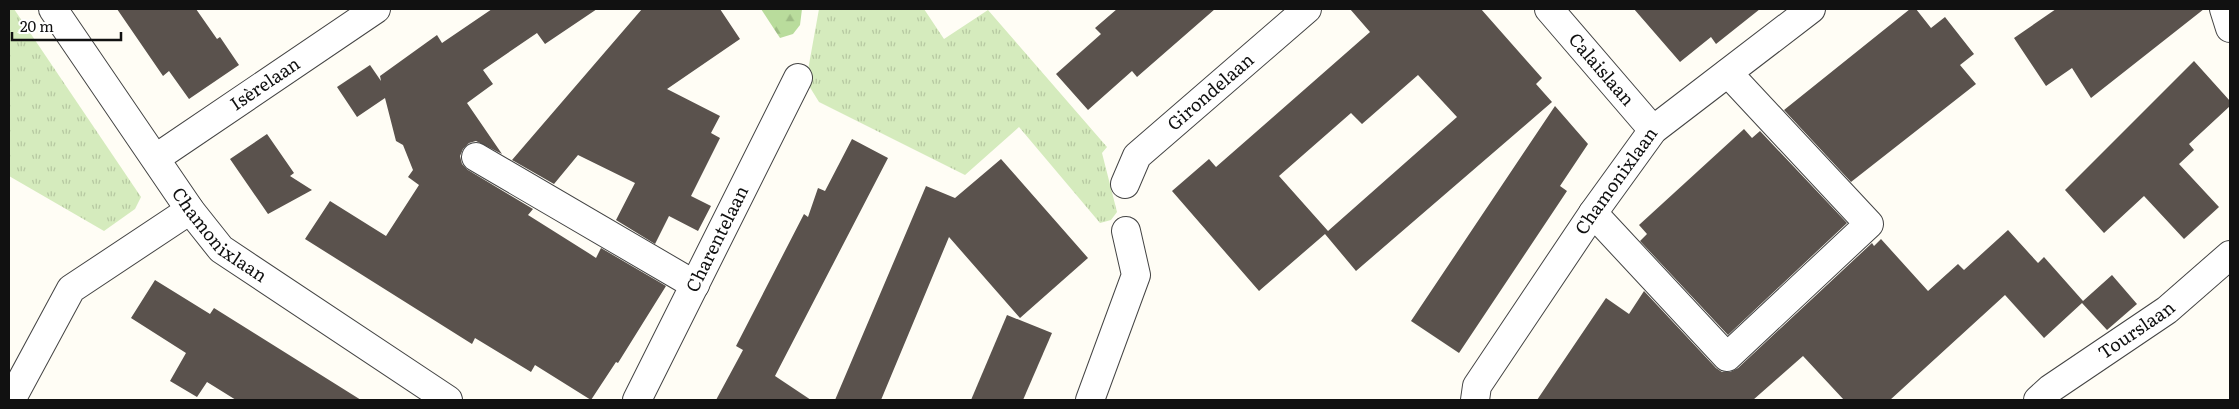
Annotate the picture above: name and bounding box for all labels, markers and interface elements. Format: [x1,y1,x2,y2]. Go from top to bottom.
scale bar [12,10,121,42]
text: 20 m [20,14,54,37]
street label: Calaislaan [1563,26,1642,111]
street label: Girondelaan [1160,46,1259,136]
street label: Isèrelaan [224,49,305,116]
street label: Chamonixlaan [1567,121,1663,240]
street label: Charentelaan [678,180,754,296]
street label: Chamonixlaan [166,181,273,288]
street label: Tourslaan [2092,294,2181,365]

